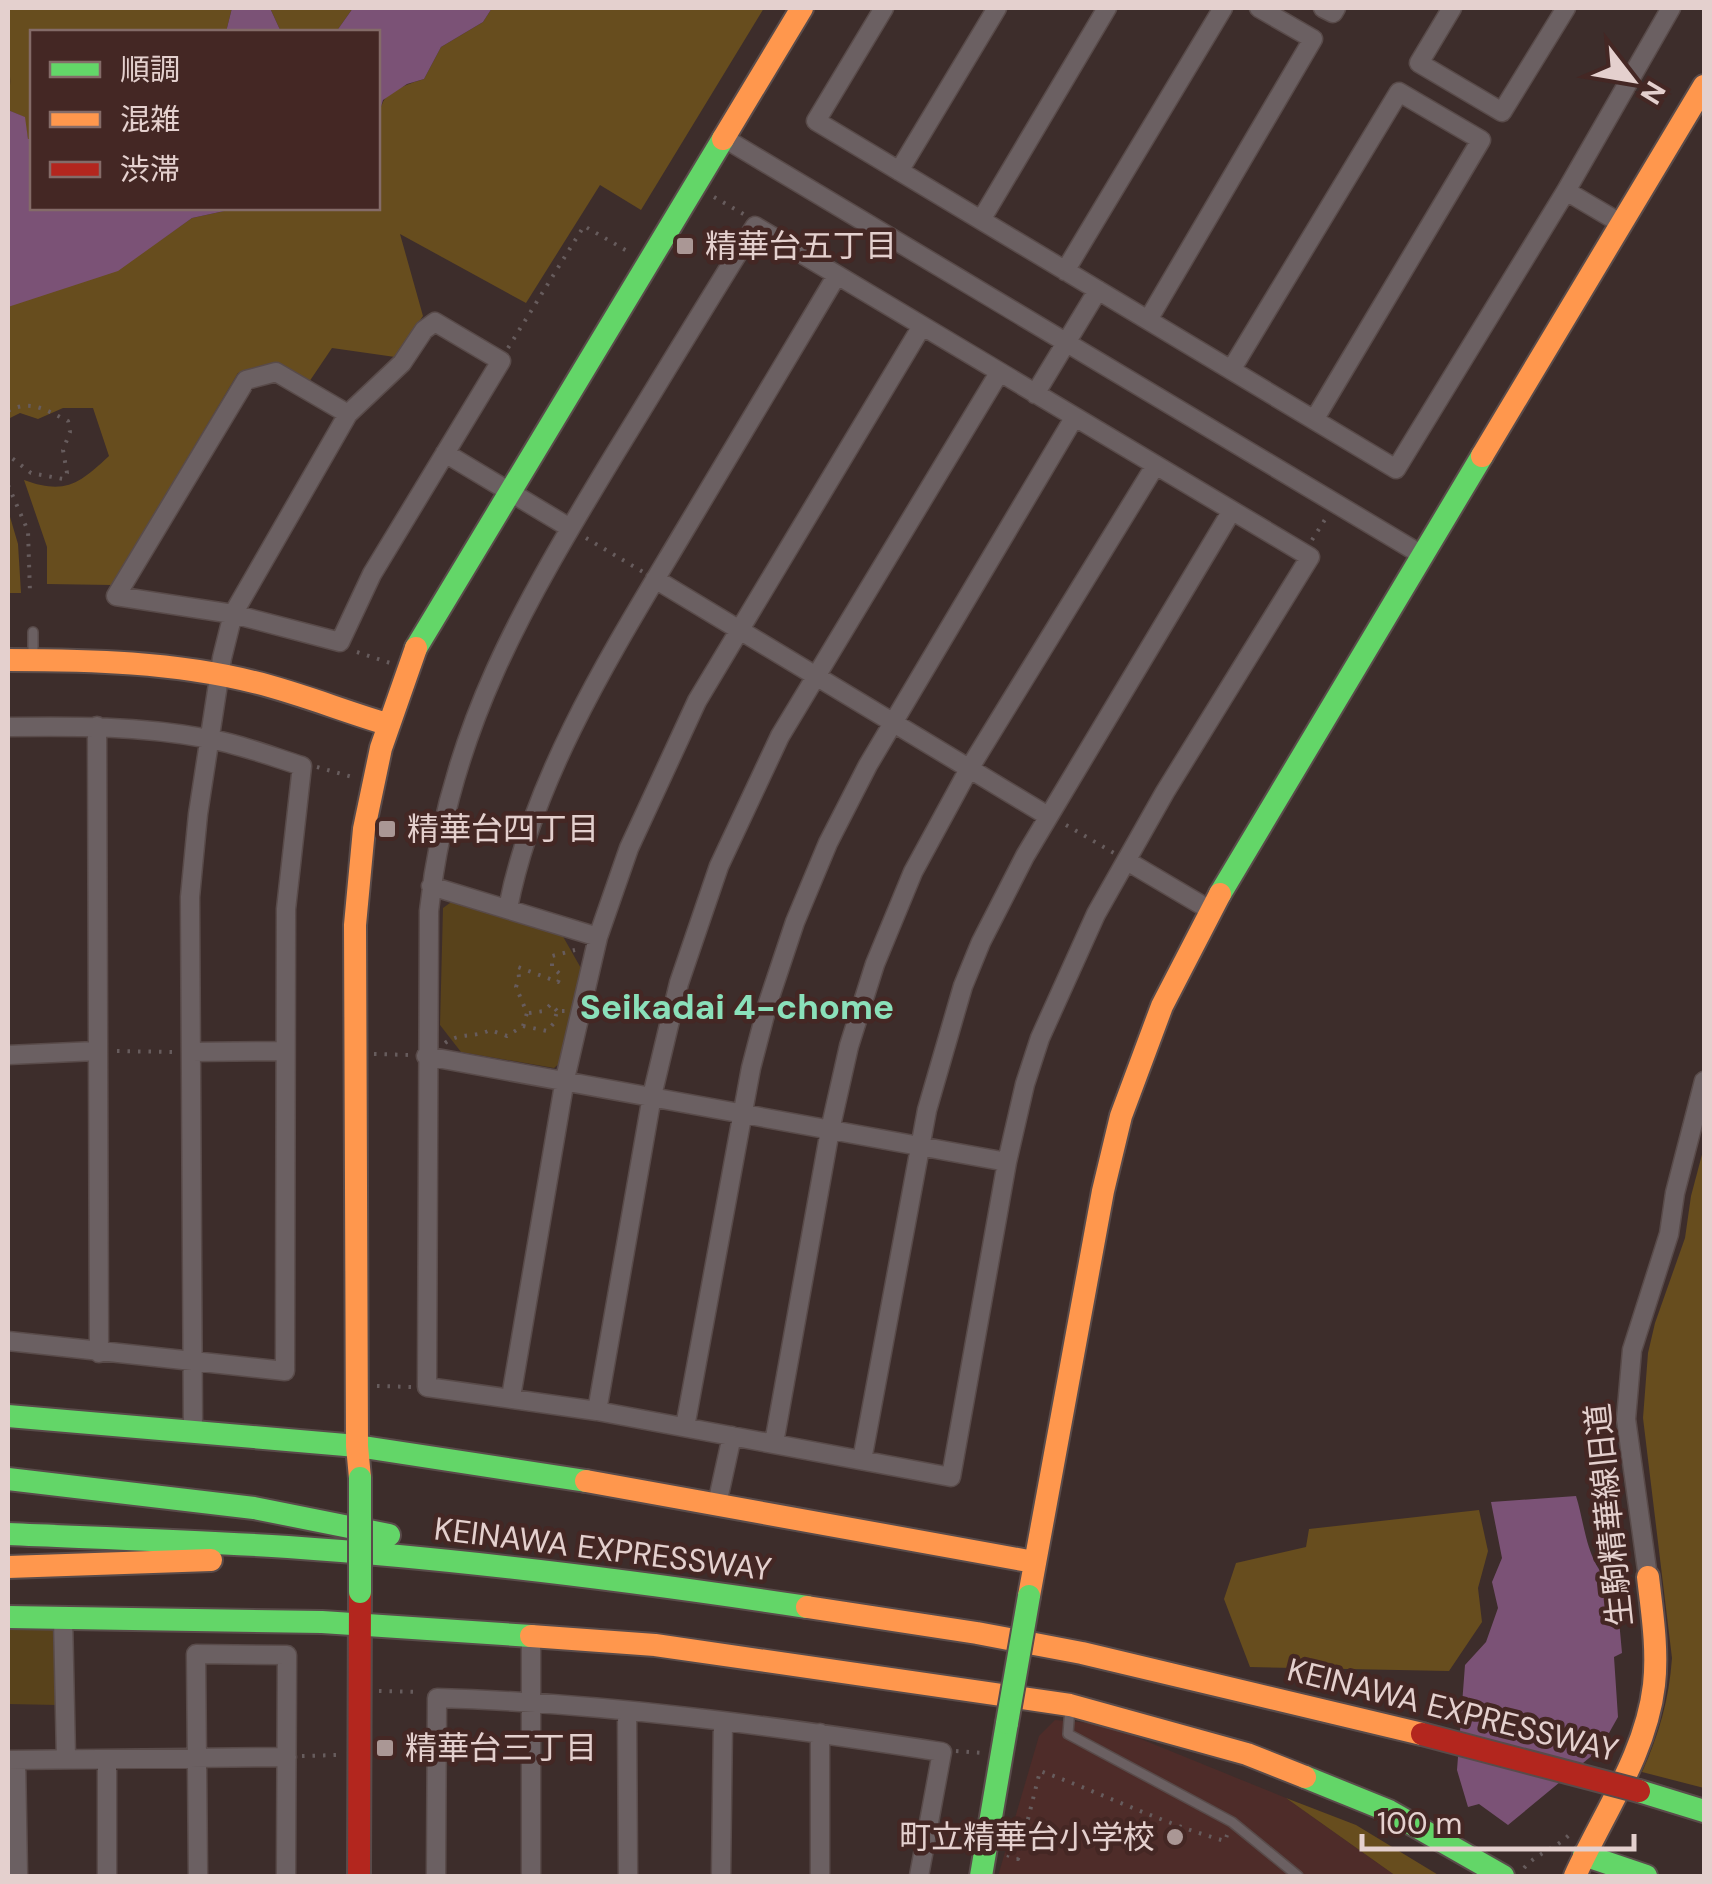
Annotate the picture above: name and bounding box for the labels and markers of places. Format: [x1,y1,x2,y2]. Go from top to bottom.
place label: 精華台五丁目 [705,225,897,267]
marker: 精華台五丁目 [674,235,696,257]
place label: 精華台四丁目 [407,808,599,850]
marker: 精華台四丁目 [376,818,398,840]
place label: 精華台三丁目 [405,1727,597,1769]
marker: 精華台三丁目 [374,1737,396,1759]
place label: 町立精華台小学校 [899,1816,1155,1858]
marker: 町立精華台小学校 [1164,1826,1186,1848]

